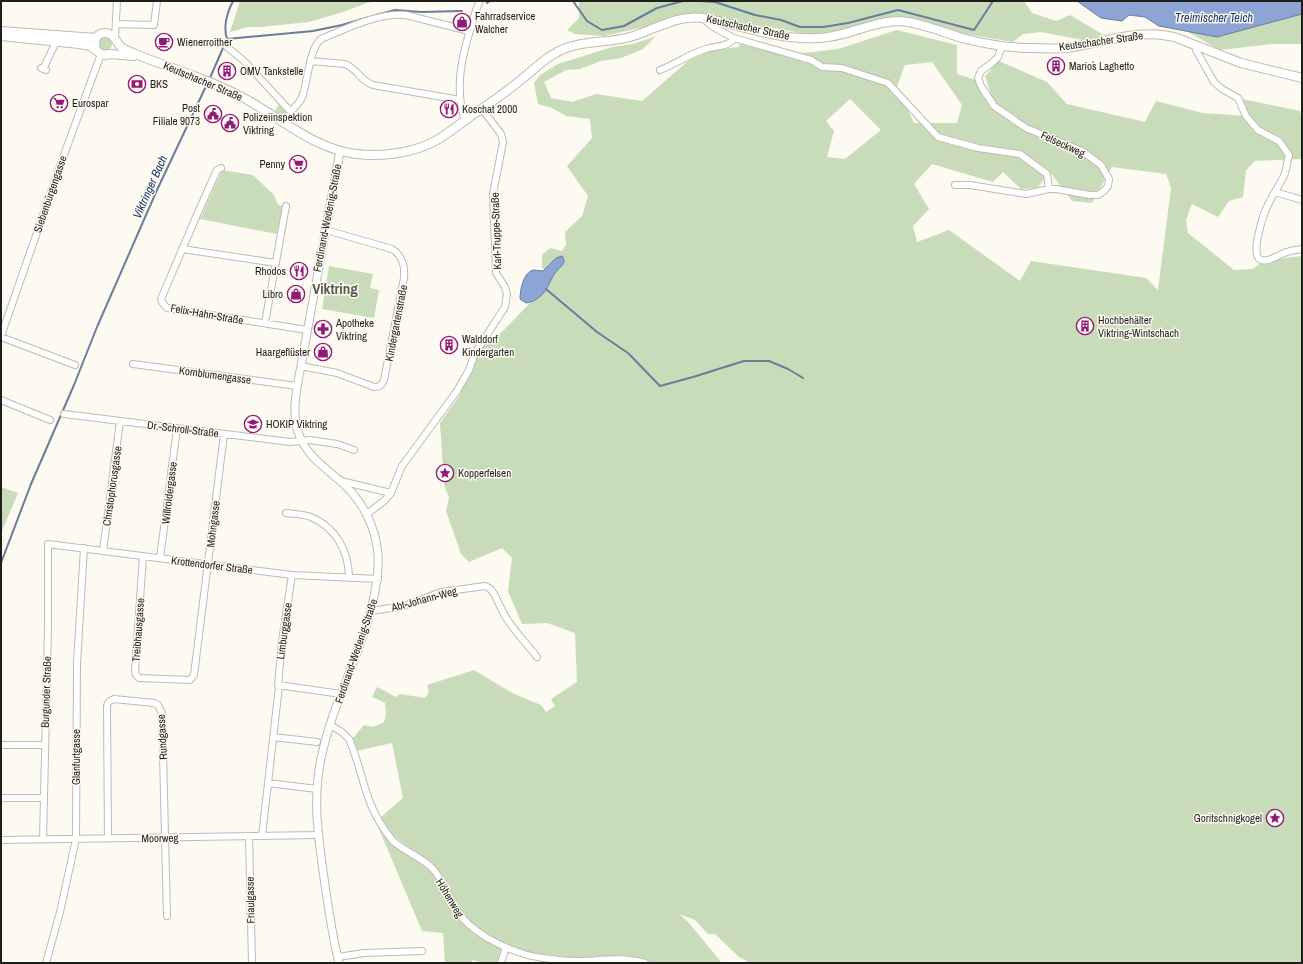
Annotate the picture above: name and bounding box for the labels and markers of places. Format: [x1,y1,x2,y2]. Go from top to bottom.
place label: Fahrradservice Walcher [475,9,535,36]
shop icon: Fahrradservice Walcher [452,12,472,32]
cafe icon: Wienerroither [154,32,174,52]
place label: Wienerroither [177,35,232,49]
building icon: Mario´s Laghetto [1046,56,1066,76]
place label: Mario´s Laghetto [1069,59,1134,73]
building icon: OMV Tankstelle [217,61,237,81]
place label: OMV Tankstelle [240,64,303,78]
bank icon: BKS [127,74,147,94]
place label: BKS [150,77,168,91]
supermarket icon: Eurospar [49,93,69,113]
place label: Eurospar [72,96,109,110]
restaurant icon: Koschat 2000 [439,99,459,119]
place label: Post Filiale 9073 [153,101,200,128]
place label: Koschat 2000 [462,102,517,116]
public building icon: Post Filiale 9073 [203,104,223,124]
place label: Polizeiinspektion Viktring [243,110,312,137]
public building icon: Polizeiinspektion Viktring [220,113,240,133]
supermarket icon: Penny [288,154,308,174]
place label: Penny [259,157,285,171]
restaurant icon: Rhodos [289,261,309,281]
place label: Rhodos [255,264,286,278]
shop icon: Libro [286,284,306,304]
place label: Libro [262,287,283,301]
place label: Hochbehälter Viktring-Wintschach [1098,313,1179,340]
place label: Apotheke Viktring [335,316,374,343]
building icon: Hochbehälter Viktring-Wintschach [1075,316,1095,336]
pharmacy icon: Apotheke Viktring [313,319,333,339]
place label: Walddorf Kindergarten [462,332,514,359]
building icon: Walddorf Kindergarten [439,335,459,355]
shop icon: Haargeflüster [313,342,333,362]
place label: Haargeflüster [256,345,310,359]
school or university icon: HOKIP Viktring [243,414,263,434]
place label: HOKIP Viktring [266,417,327,431]
place icon: Kopperfelsen [435,463,455,483]
place label: Kopperfelsen [458,466,511,480]
place icon: Goritschnigkogel [1265,808,1285,828]
place label: Goritschnigkogel [1194,811,1262,825]

